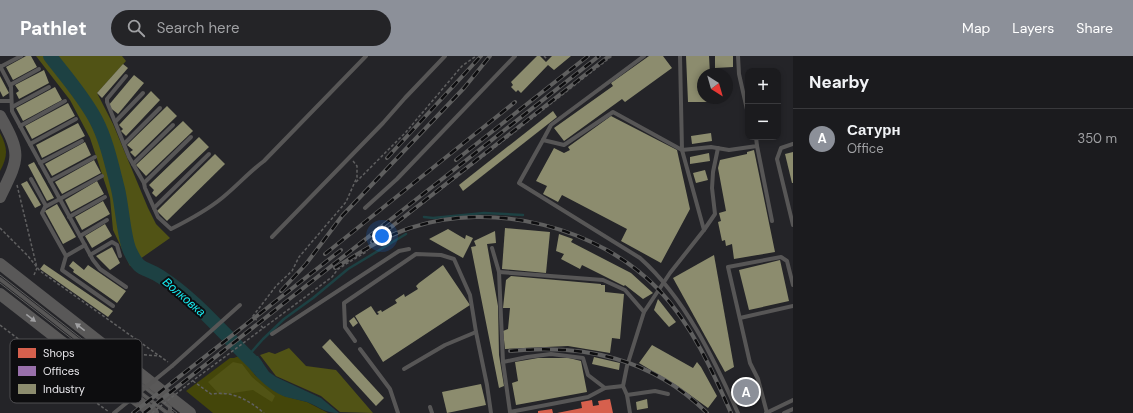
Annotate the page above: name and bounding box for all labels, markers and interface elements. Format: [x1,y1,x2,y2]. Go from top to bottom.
search box [111,10,391,46]
text: Pathlet [20,16,87,41]
icon: search [125,17,147,39]
text: Search here [157,18,239,38]
text: Map [962,19,990,37]
text: Layers [1012,19,1054,37]
text: Share [1076,19,1113,37]
north arrow [697,68,733,104]
map controls [745,68,781,140]
button: + [745,68,781,104]
text: Nearby [809,71,869,93]
button: − [745,104,781,140]
text: Сатурн [847,120,900,140]
text: A [817,130,827,147]
text: 350 m [1077,130,1117,147]
text: Office [847,140,884,157]
your location [372,226,392,246]
water label: Волковка [159,274,209,320]
one-way arrow [25,313,36,322]
one-way arrow [74,322,85,331]
legend [10,339,142,403]
text: Shops [43,346,75,360]
text: Offices [43,364,80,378]
pin: A [733,377,759,407]
text: Industry [43,382,85,396]

